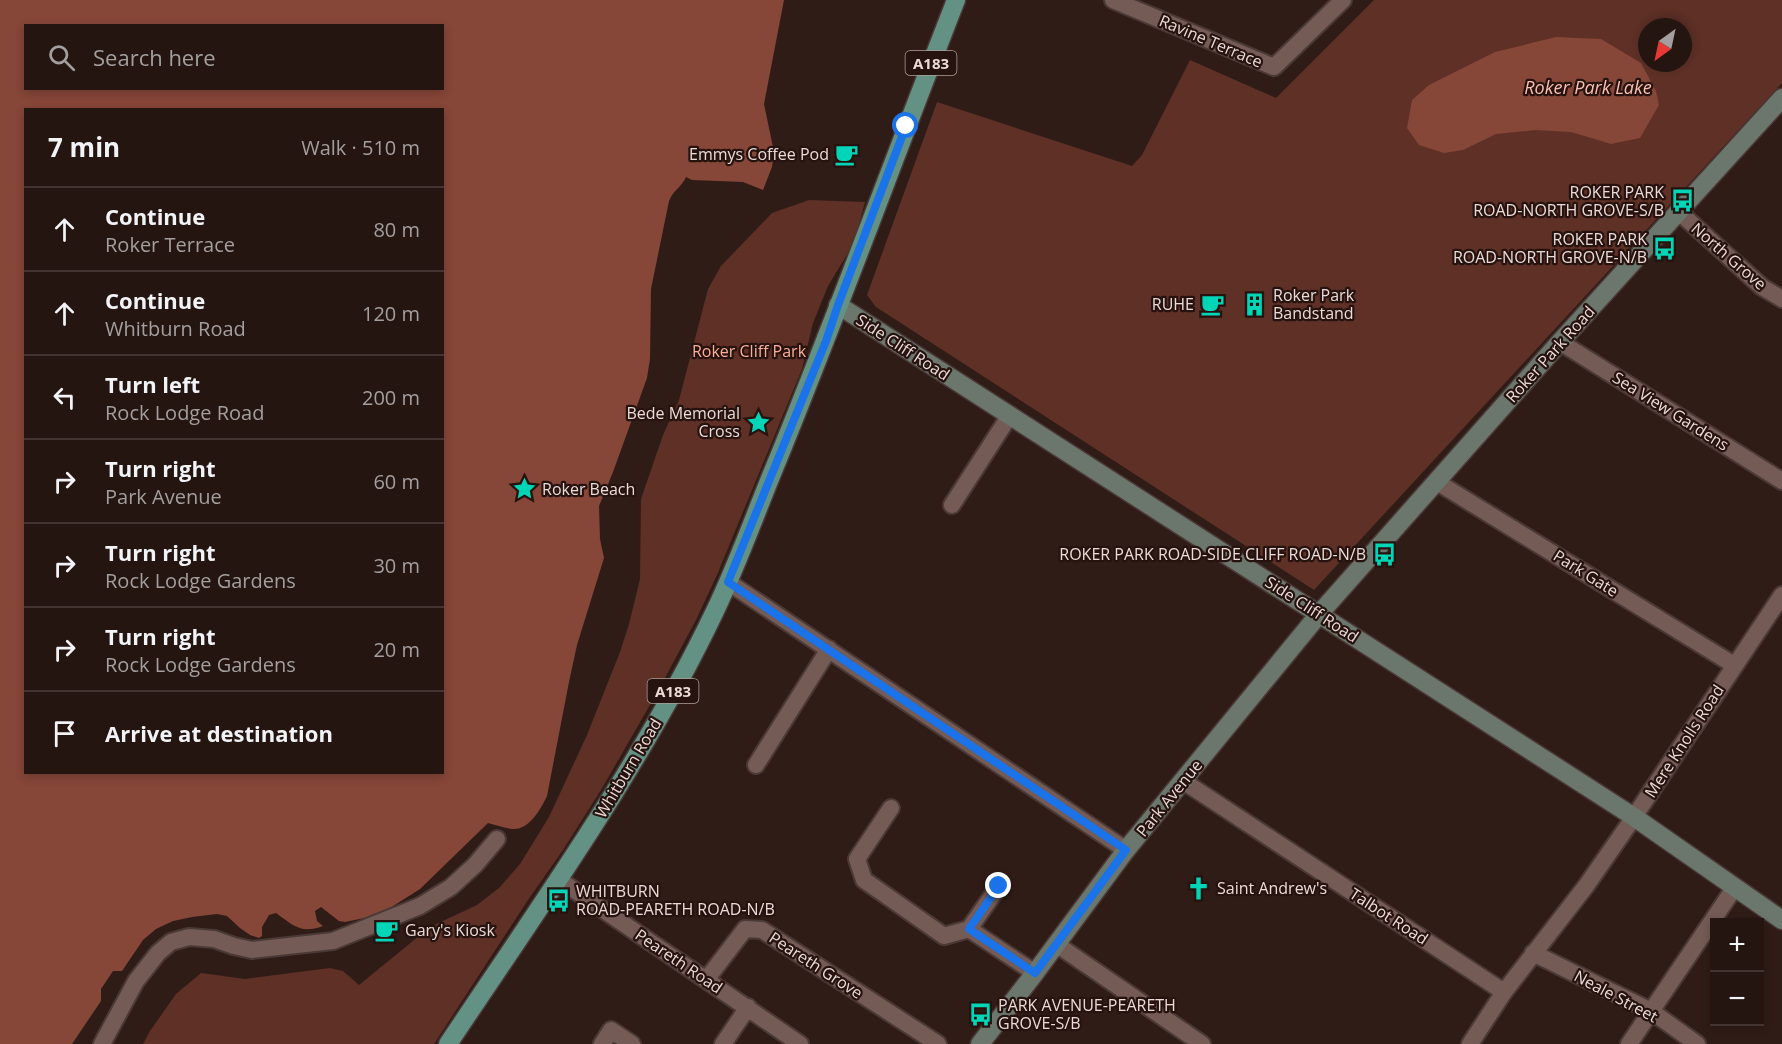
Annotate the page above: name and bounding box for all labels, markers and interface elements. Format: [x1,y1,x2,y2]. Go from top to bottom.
street label: Ravine Terrace [1156,9,1266,73]
north arrow [1638,18,1692,72]
search box [24,24,444,90]
icon: search [45,41,78,74]
text: Search here [93,42,216,72]
road number: A183 [906,51,956,75]
water label: Roker Park Lake [1524,75,1652,99]
route start [892,112,918,138]
text: 7 min [48,129,120,165]
text: Walk · 510 m [301,134,420,161]
cafe icon: Emmys Coffee Pod [834,141,860,167]
place label: Emmys Coffee Pod [689,143,829,165]
place label: ROKER PARK ROAD-NORTH GROVE-S/B [1473,181,1664,221]
bus stop icon: ROKER PARK ROAD-NORTH GROVE-S/B [1669,188,1695,214]
text: Continue [105,201,205,231]
icon: ahead [48,213,81,246]
text: 80 m [373,216,420,243]
street label: North Grove [1687,217,1771,295]
place label: ROKER PARK ROAD-NORTH GROVE-N/B [1453,228,1647,268]
text: Roker Terrace [105,231,235,258]
bus stop icon: ROKER PARK ROAD-NORTH GROVE-N/B [1652,235,1678,261]
place label: Roker Park Bandstand [1273,284,1355,324]
text: Continue [105,285,205,315]
cafe icon: RUHE [1199,291,1225,317]
building icon: Roker Park Bandstand [1242,291,1268,317]
place label: RUHE [1152,293,1194,315]
icon: ahead [48,297,81,330]
text: 120 m [362,300,420,327]
street label: Roker Park Road [1501,301,1599,407]
street label: Side Cliff Road [852,309,954,385]
text: Whitburn Road [105,315,246,342]
park label: Roker Cliff Park [692,340,807,362]
street label: Sea View Gardens [1609,366,1733,456]
text: Turn left [105,369,200,399]
icon: left [48,381,81,414]
text: 200 m [362,384,420,411]
text: Rock Lodge Road [105,399,264,426]
place label: Bede Memorial Cross [626,402,740,442]
place icon: Bede Memorial Cross [745,409,771,435]
text: Turn right [105,453,216,483]
icon: right [48,465,81,498]
text: 60 m [373,468,420,495]
place icon: Roker Beach [511,476,537,502]
place label: Roker Beach [542,478,635,500]
text: Park Avenue [105,483,222,510]
text: Turn right [105,537,216,567]
bus stop icon: ROKER PARK ROAD-SIDE CLIFF ROAD-N/B [1371,541,1397,567]
place label: ROKER PARK ROAD-SIDE CLIFF ROAD-N/B [1059,543,1366,565]
street label: Park Gate [1549,544,1623,602]
icon: right [48,549,81,582]
text: 30 m [373,552,420,579]
text: Rock Lodge Gardens [105,567,296,594]
street label: Side Cliff Road [1261,571,1363,647]
text: Turn right [105,621,216,651]
icon: right [48,633,81,666]
text: 20 m [373,636,420,663]
text: Rock Lodge Gardens [105,651,296,678]
road number: A183 [648,679,698,703]
street label: Mere Knolls Road [1639,680,1729,802]
street label: Whitburn Road [590,714,666,822]
icon: arrive [48,717,81,750]
text: Arrive at destination [105,718,333,748]
street label: Park Avenue [1131,755,1207,841]
route end [985,872,1011,898]
church icon: Saint Andrew's [1186,875,1212,901]
place label: Saint Andrew's [1217,877,1327,899]
place label: WHITBURN ROAD-PEARETH ROAD-N/B [576,880,775,920]
street label: Talbot Road [1346,882,1432,950]
bus stop icon: WHITBURN ROAD-PEARETH ROAD-N/B [545,887,571,913]
cafe icon: Gary's Kiosk [374,917,400,943]
map controls [1710,918,1764,1026]
button: + [1710,918,1764,972]
place label: Gary's Kiosk [405,919,495,941]
street label: Peareth Road [631,924,727,998]
street label: Peareth Grove [765,927,867,1003]
street label: Neale Street [1570,965,1662,1027]
button: − [1710,972,1764,1026]
place label: PARK AVENUE-PEARETH GROVE-S/B [998,994,1176,1034]
bus stop icon: PARK AVENUE-PEARETH GROVE-S/B [967,1001,993,1027]

